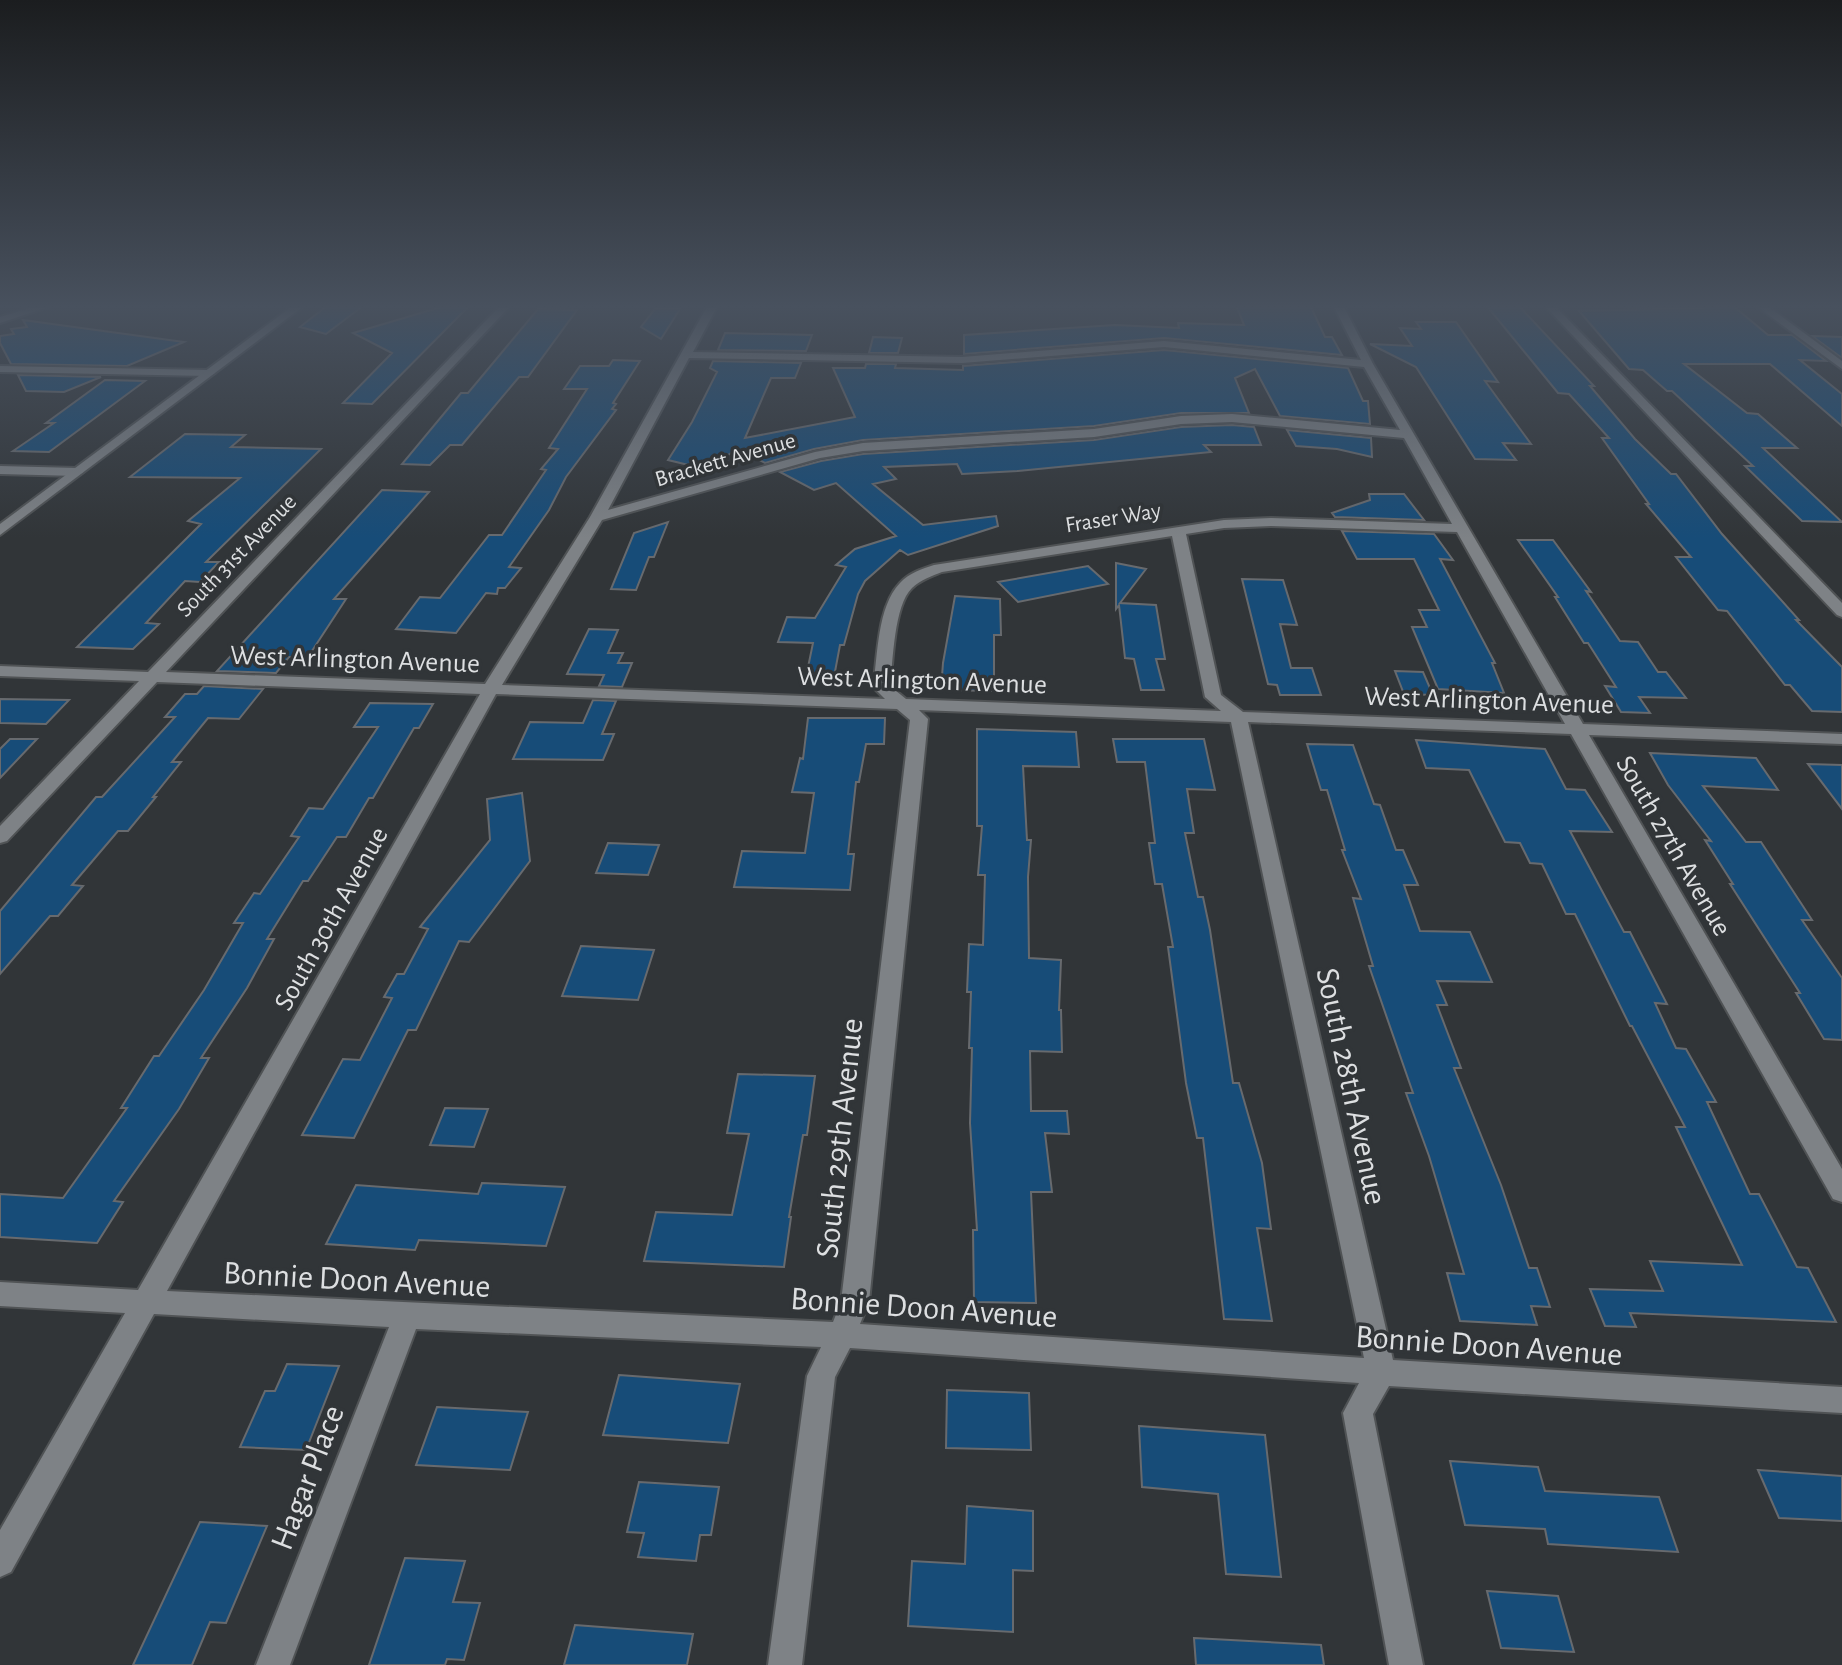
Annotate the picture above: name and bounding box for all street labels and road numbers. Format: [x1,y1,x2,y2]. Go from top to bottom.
street label: Brackett Avenue [653,429,798,491]
street label: South 31st Avenue [173,490,301,622]
street label: Fraser Way [1064,500,1163,537]
street label: West Arlington Avenue [229,642,480,678]
street label: West Arlington Avenue [796,663,1047,699]
street label: West Arlington Avenue [1363,683,1614,719]
street label: South 27th Avenue [1610,751,1736,941]
street label: South 30th Avenue [270,823,394,1015]
street label: South 28th Avenue [1309,965,1392,1208]
street label: South 29th Avenue [811,1017,869,1260]
street label: Bonnie Doon Avenue [222,1257,491,1304]
street label: Bonnie Doon Avenue [789,1283,1059,1334]
street label: Bonnie Doon Avenue [1354,1321,1624,1372]
street label: Hagar Place [266,1401,351,1555]

